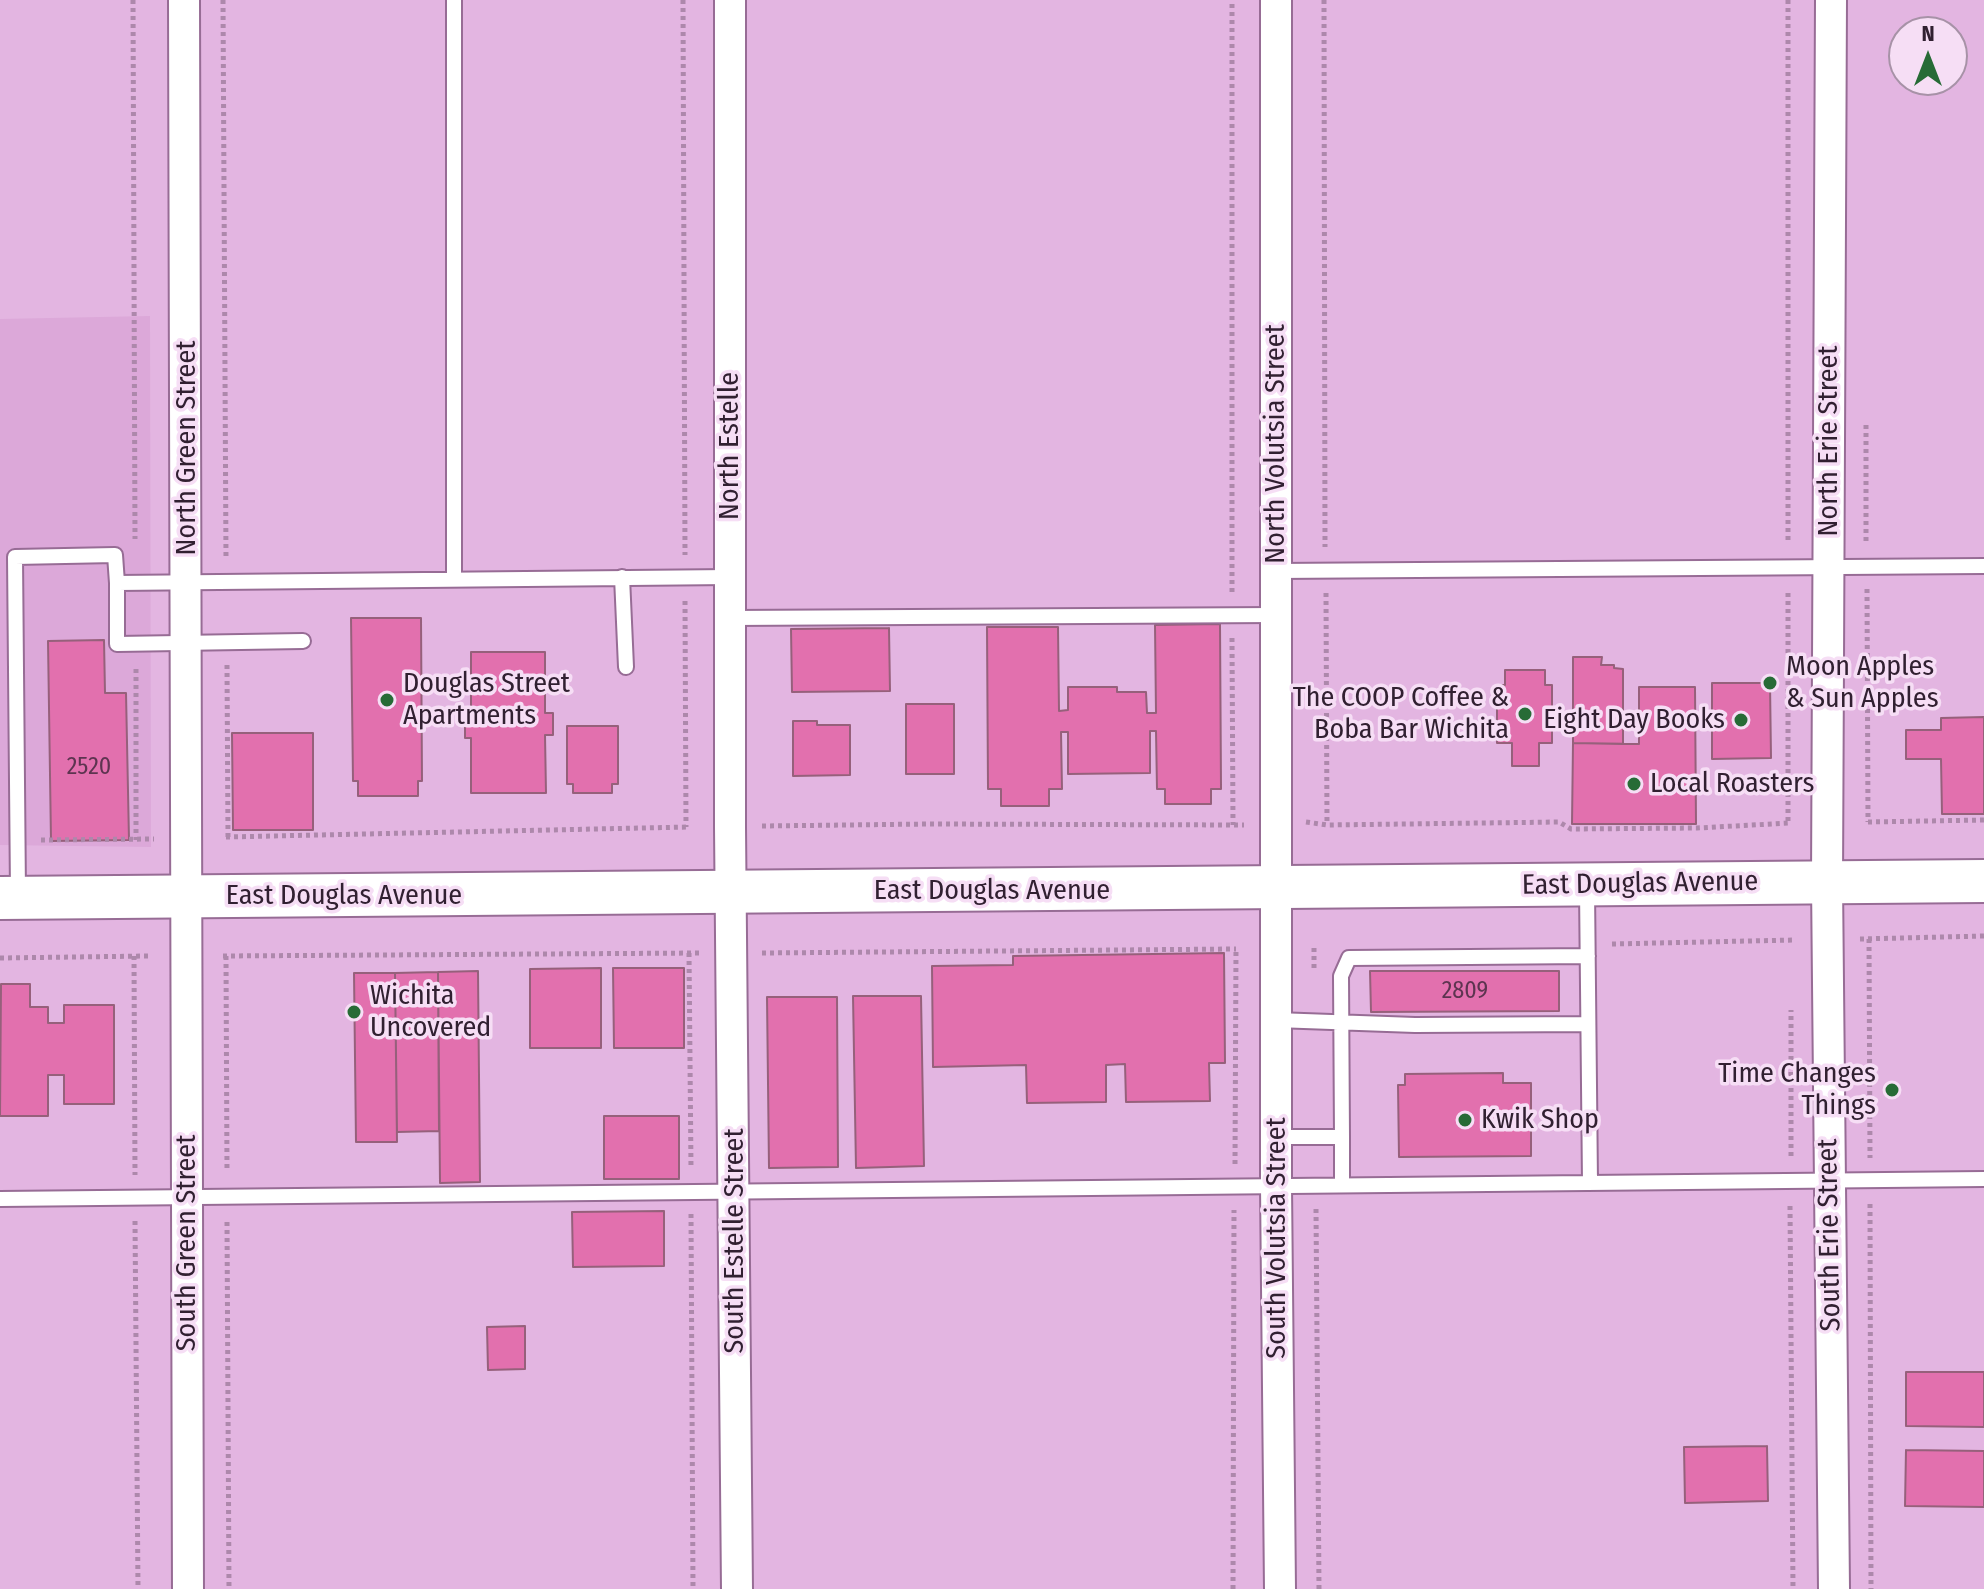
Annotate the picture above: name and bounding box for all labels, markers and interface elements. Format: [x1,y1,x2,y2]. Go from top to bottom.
north arrow [1888,16,1968,96]
text: N [1921,20,1935,47]
street label: North Volutsia Street [1259,324,1293,564]
street label: North Green Street [170,341,204,555]
street label: North Erie Street [1812,346,1846,536]
street label: North Estelle [713,372,747,520]
place label: Moon Apples & Sun Apples [1786,650,1939,716]
place label: Douglas Street Apartments [403,667,570,733]
marker: Moon Apples & Sun Apples [1761,674,1779,692]
place label: The COOP Coffee & Boba Bar Wichita [1293,681,1509,747]
marker: Douglas Street Apartments [378,691,396,709]
place label: Eight Day Books [1543,703,1725,737]
marker: The COOP Coffee & Boba Bar Wichita [1516,705,1534,723]
marker: Eight Day Books [1732,711,1750,729]
house number: 2520 [67,753,111,781]
place label: Local Roasters [1650,767,1814,801]
marker: Local Roasters [1625,775,1643,793]
street label: East Douglas Avenue [1522,865,1758,903]
street label: East Douglas Avenue [874,874,1110,908]
street label: East Douglas Avenue [226,879,462,913]
house number: 2809 [1442,977,1488,1005]
place label: Wichita Uncovered [370,979,491,1045]
marker: Wichita Uncovered [345,1003,363,1021]
place label: Time Changes Things [1718,1057,1876,1123]
marker: Time Changes Things [1883,1081,1901,1099]
place label: Kwik Shop [1481,1103,1599,1137]
marker: Kwik Shop [1456,1111,1474,1129]
street label: South Volutsia Street [1260,1117,1294,1359]
street label: South Estelle Street [718,1128,752,1354]
street label: South Green Street [170,1135,204,1351]
street label: South Erie Street [1812,1138,1848,1332]

